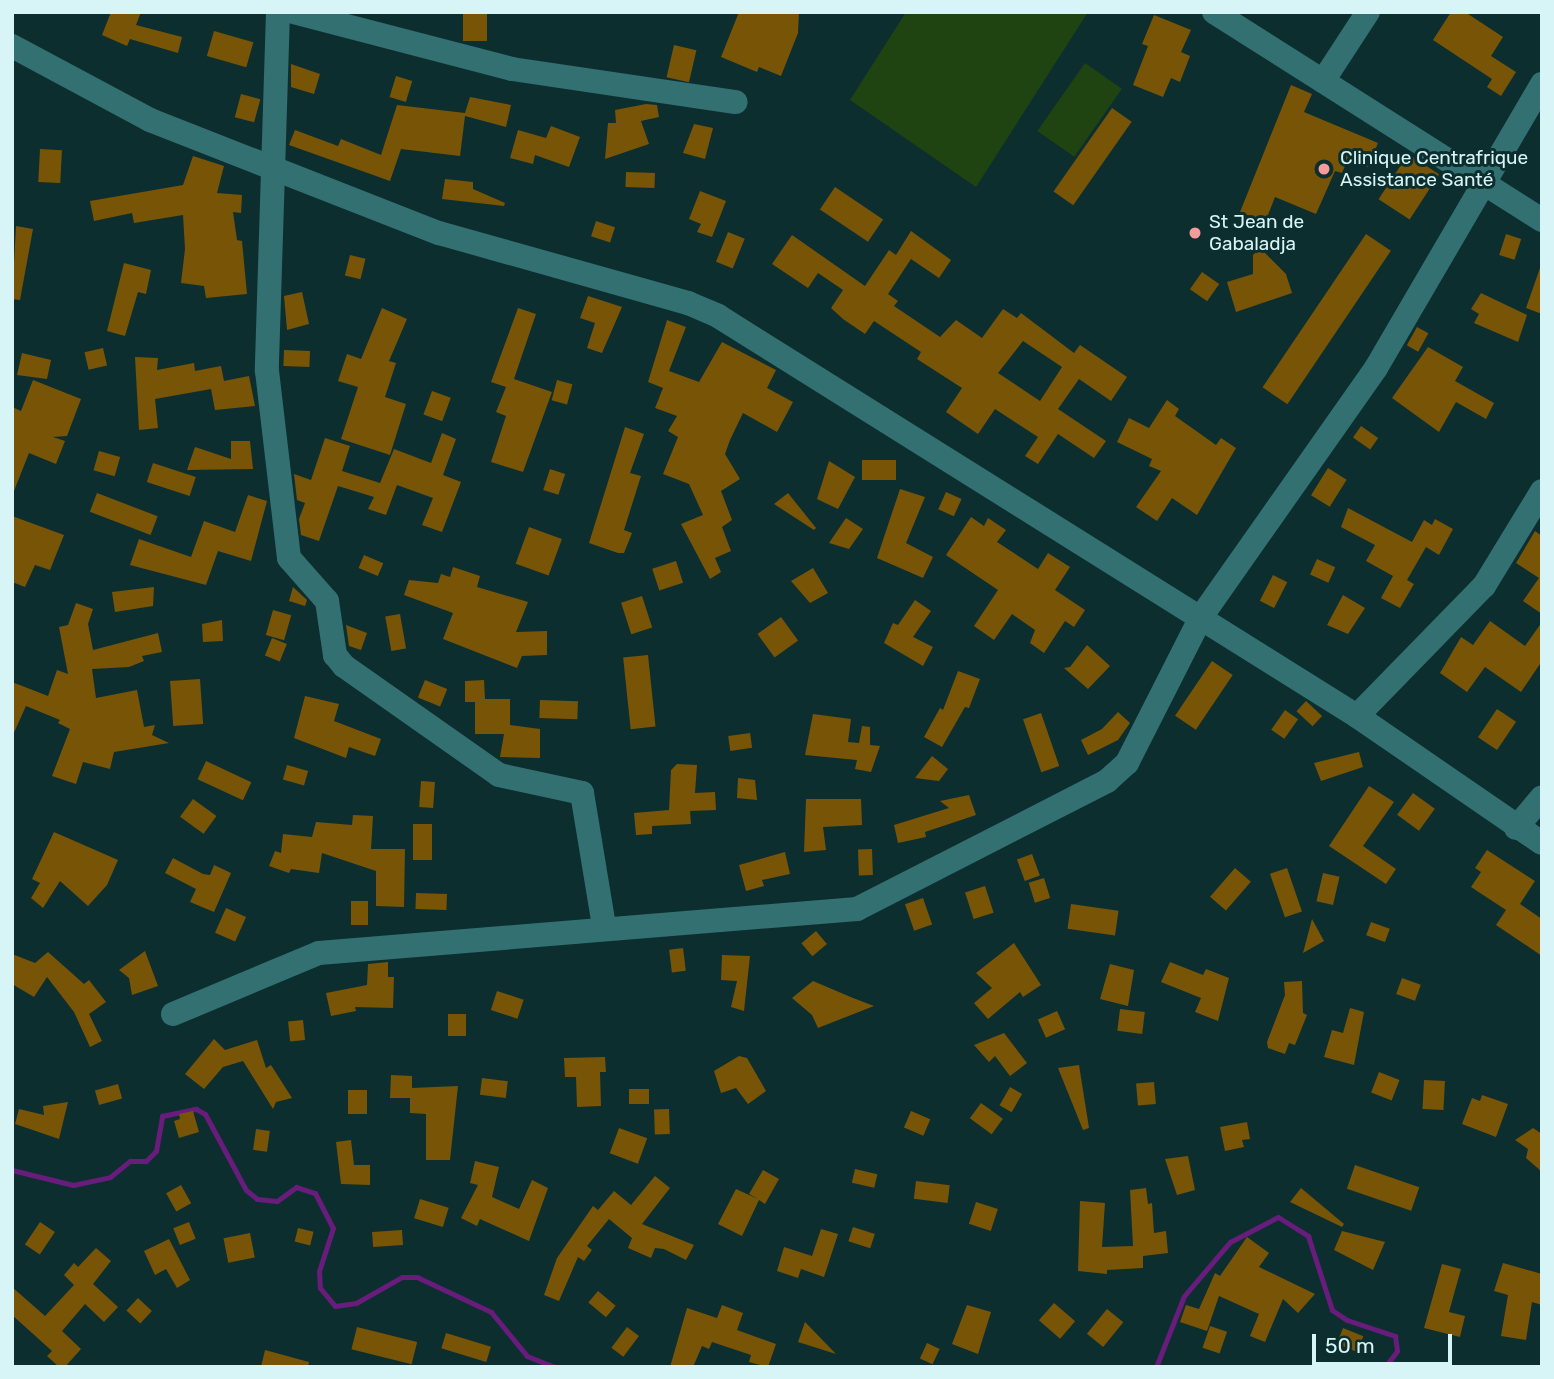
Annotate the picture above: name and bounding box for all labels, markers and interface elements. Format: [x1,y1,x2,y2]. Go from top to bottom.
place label: Clinique Centrafrique Assistance Santé [1340,147,1528,191]
marker: Clinique Centrafrique Assistance Santé [1314,159,1334,179]
place label: St Jean de Gabaladja [1209,211,1304,255]
marker: St Jean de Gabaladja [1187,225,1203,241]
scale bar [1316,1320,1456,1364]
text: 50 m [1325,1333,1375,1358]

